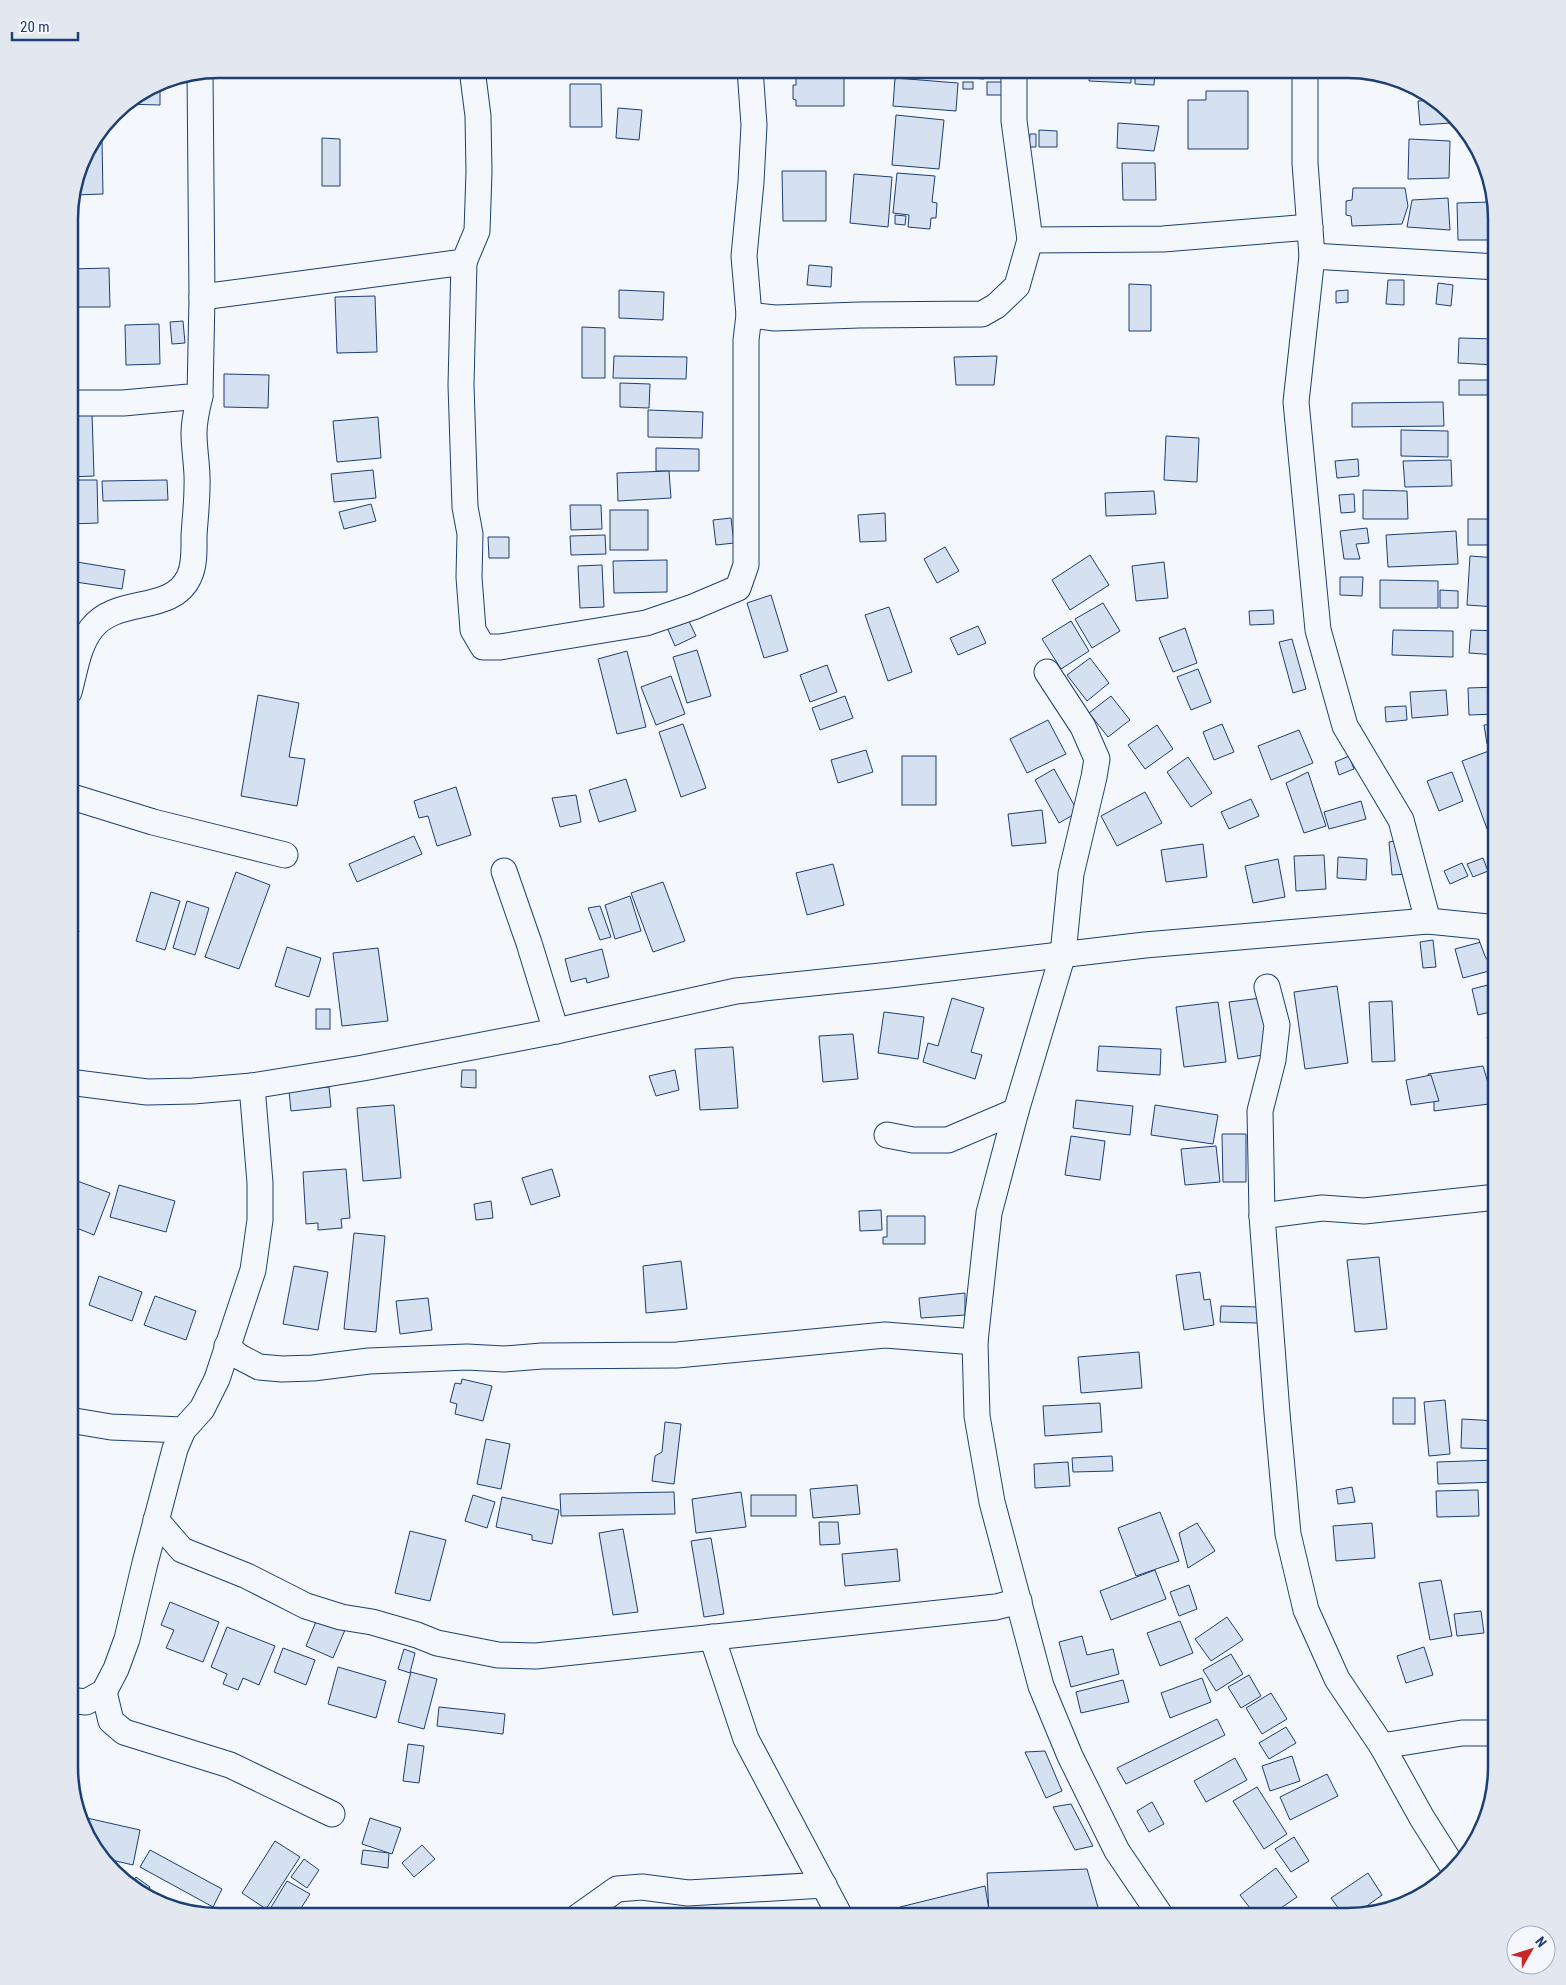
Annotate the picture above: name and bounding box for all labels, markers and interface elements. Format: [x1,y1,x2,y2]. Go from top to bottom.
scale bar [12,10,79,42]
text: 20 m [20,18,50,36]
north arrow [1506,1925,1556,1975]
text: N [1532,1933,1550,1950]

